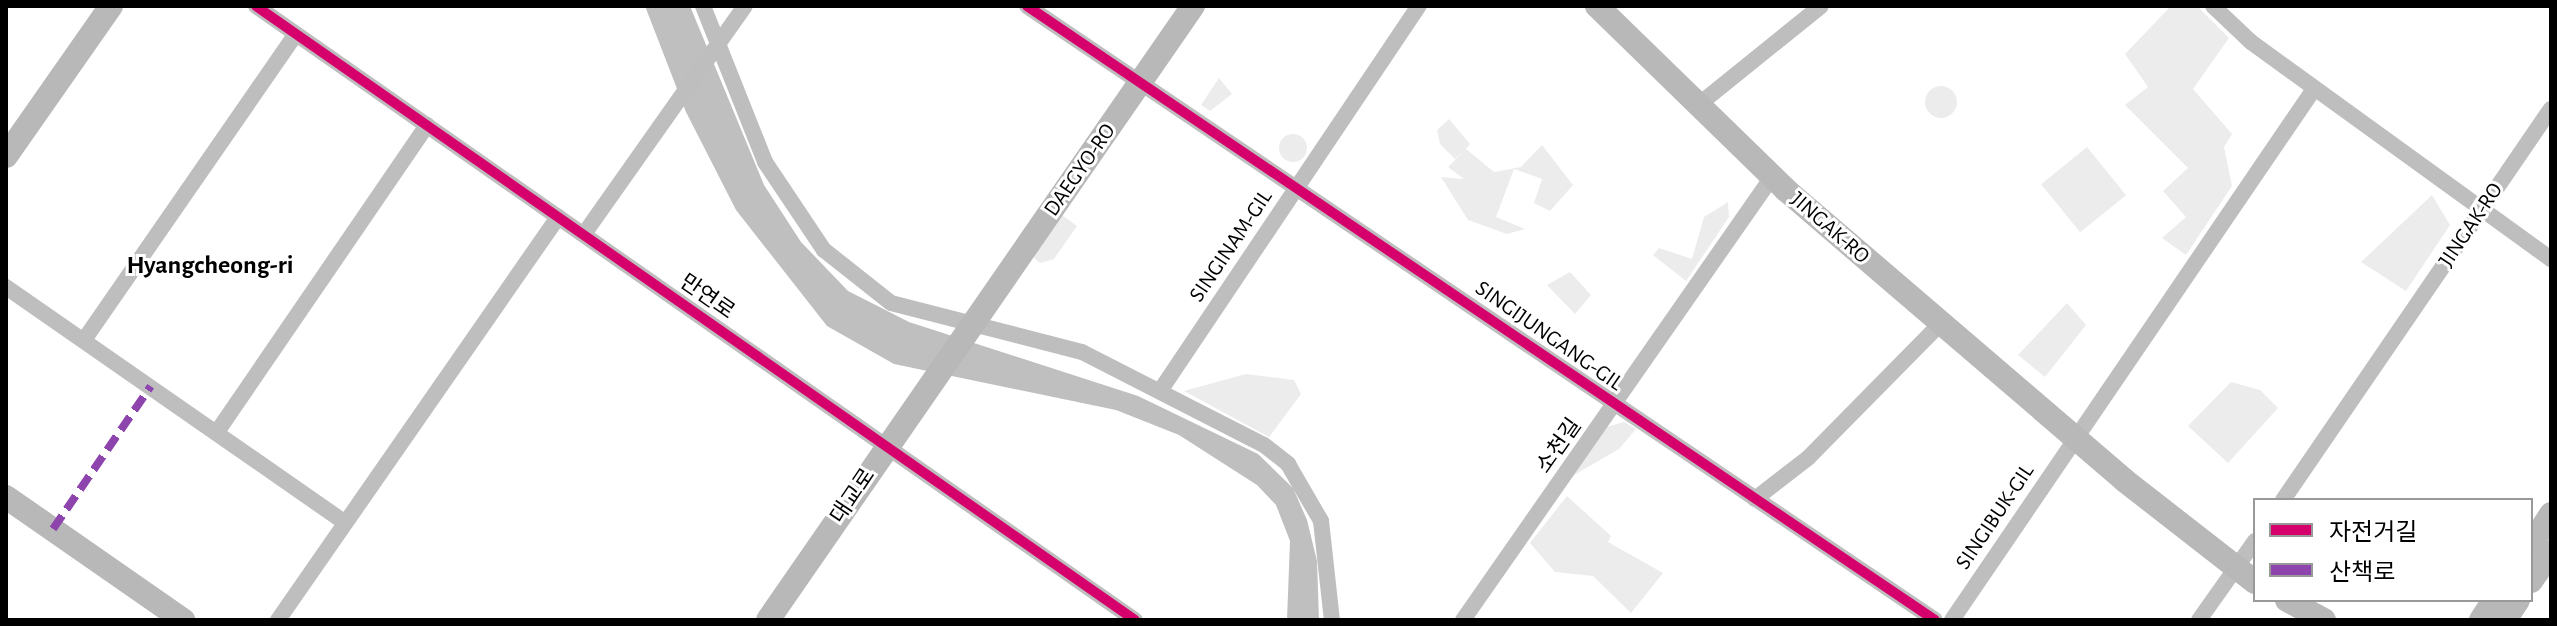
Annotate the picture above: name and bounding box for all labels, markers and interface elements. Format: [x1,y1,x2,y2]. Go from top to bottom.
street label: DAEGYO-RO [1039,119,1121,221]
street label: JINGAK-RO [2433,178,2509,272]
street label: SINGINAM-GIL [1184,185,1278,307]
street label: JINGAK-RO [1785,187,1875,269]
district label: Hyangcheong-ri [127,250,293,282]
street label: 만연로 [675,269,739,325]
street label: SINGIJUNGANG-GIL [1470,275,1628,397]
street label: 소천길 [1531,414,1587,478]
street label: SINGIBUK-GIL [1950,459,2040,575]
street label: 대교로 [825,463,881,529]
legend [2253,498,2533,602]
text: 자전거길 [2329,521,2417,545]
text: 산책로 [2329,561,2395,585]

